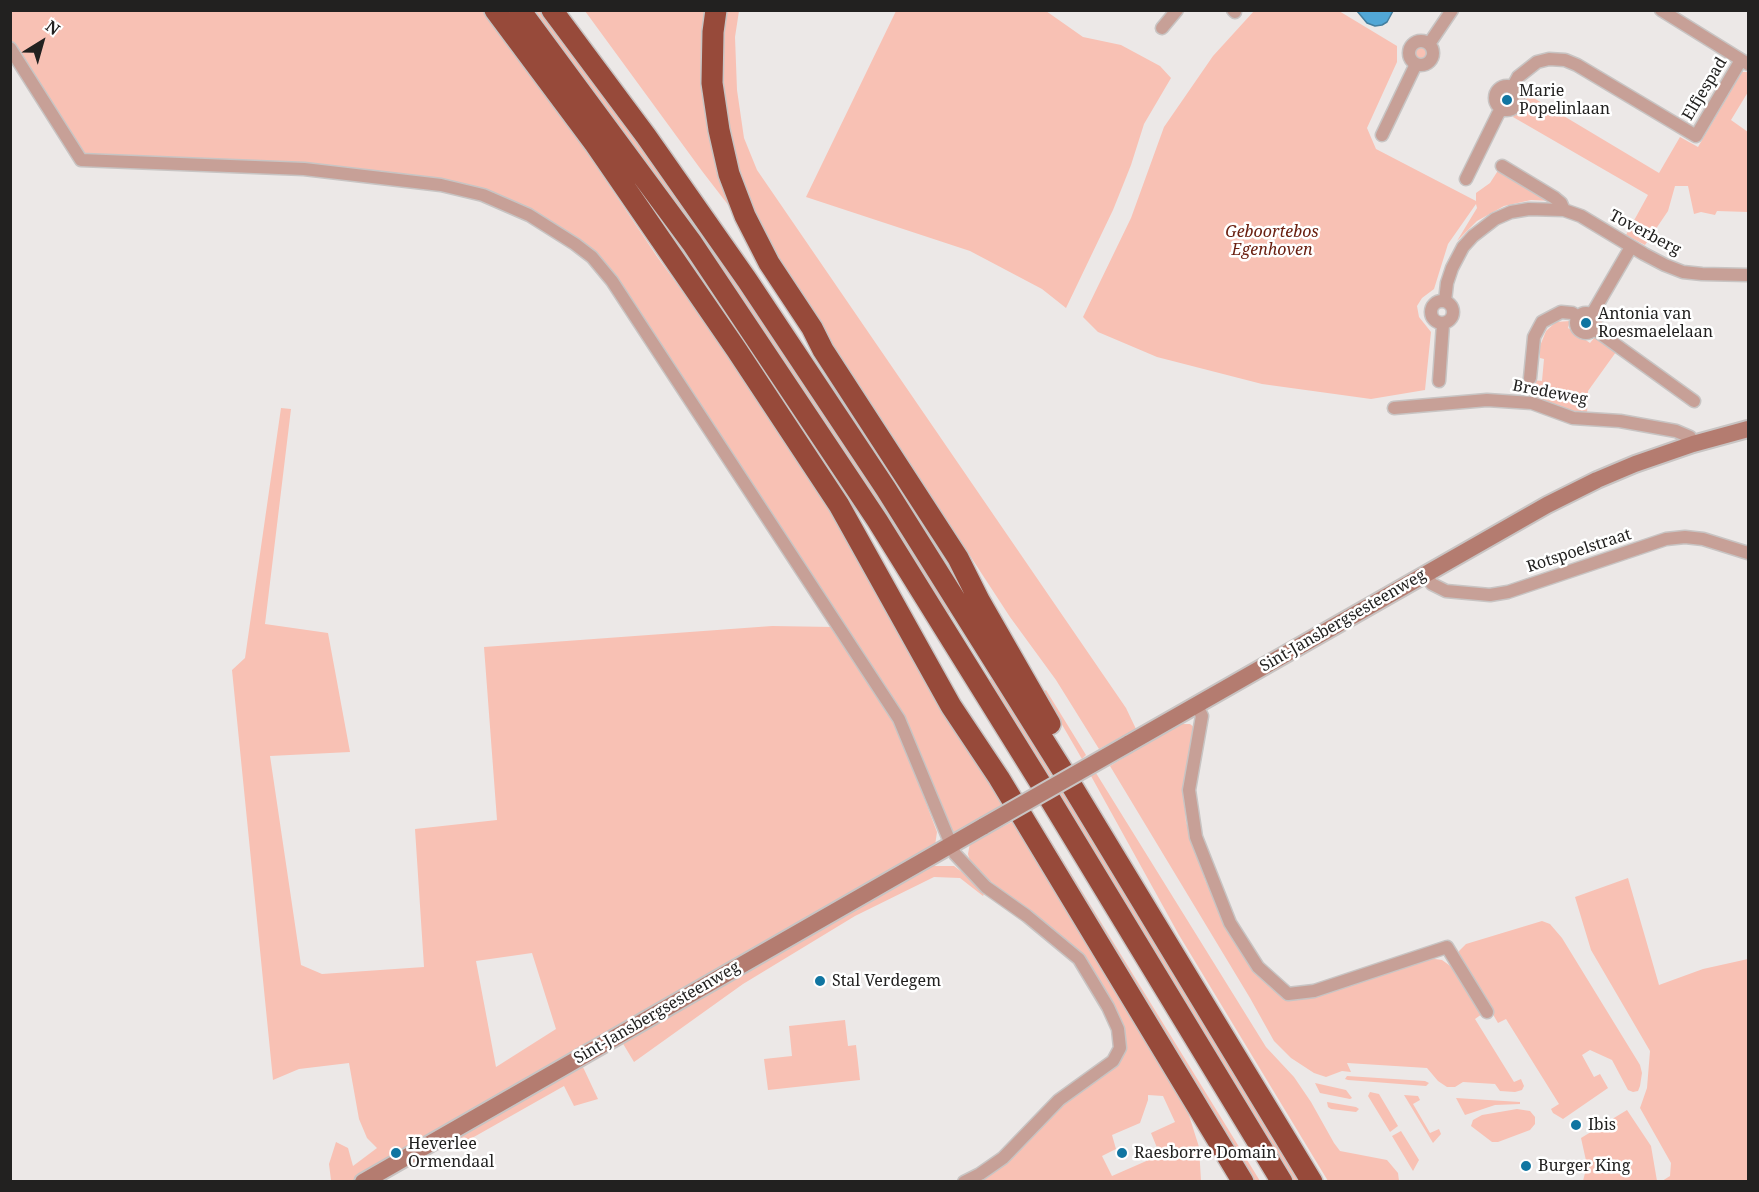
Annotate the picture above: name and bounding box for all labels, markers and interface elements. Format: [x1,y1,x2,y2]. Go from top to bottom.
north arrow [12,12,72,72]
text: N [41,15,64,40]
street label: Elfjespad [1679,54,1731,124]
place label: Marie Popelinlaan [1519,81,1610,119]
marker: Marie Popelinlaan [1500,93,1514,107]
street label: Toverberg [1606,206,1684,260]
park label: Geboortebos Egenhoven [1225,222,1319,260]
place label: Antonia van Roesmaelelaan [1598,304,1713,342]
marker: Antonia van Roesmaelelaan [1579,316,1593,330]
street label: Bredeweg [1511,376,1589,410]
street label: Rotspoelstraat [1524,525,1634,577]
street label: Sint-Jansbergsesteenweg [1257,566,1429,676]
street label: Sint-Jansbergsesteenweg [571,958,743,1068]
place label: Stal Verdegem [832,971,941,991]
marker: Stal Verdegem [813,974,827,988]
place label: Ibis [1588,1115,1616,1135]
marker: Ibis [1569,1118,1583,1132]
place label: Heverlee Ormendaal [408,1134,494,1172]
place label: Raesborre Domain [1134,1143,1277,1163]
marker: Heverlee Ormendaal [389,1146,403,1160]
marker: Raesborre Domain [1115,1146,1129,1160]
place label: Burger King [1538,1156,1630,1176]
marker: Burger King [1519,1159,1533,1173]

